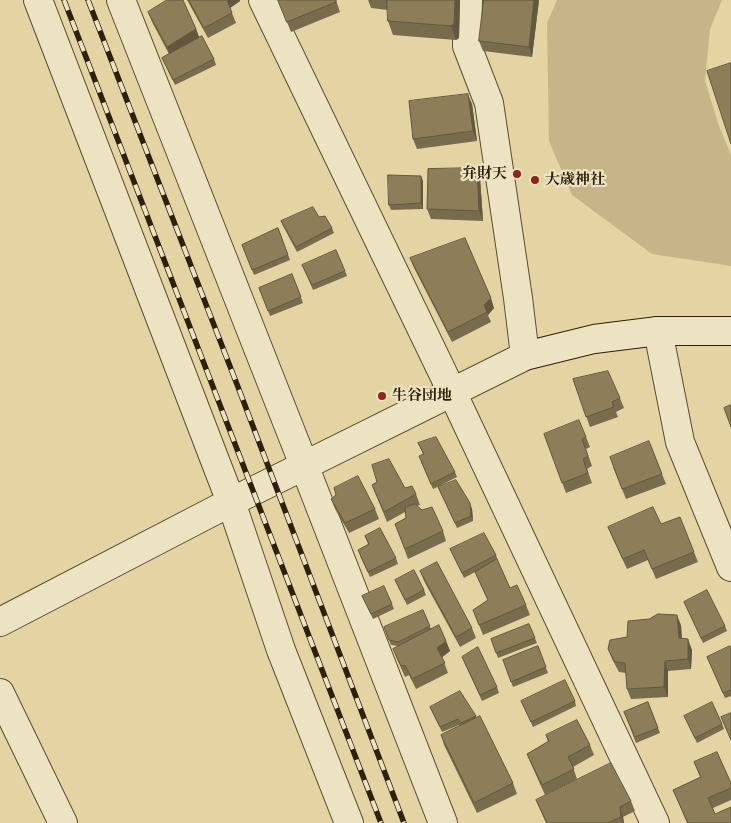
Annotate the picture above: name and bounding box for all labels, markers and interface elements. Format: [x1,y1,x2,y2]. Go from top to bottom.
place label: 弁財天 [462,165,507,183]
marker: 弁財天 [511,168,523,180]
place label: 大歳神社 [545,171,605,189]
marker: 大歳神社 [529,174,541,186]
place label: 牛谷団地 [392,387,452,405]
marker: 牛谷団地 [376,390,388,402]

